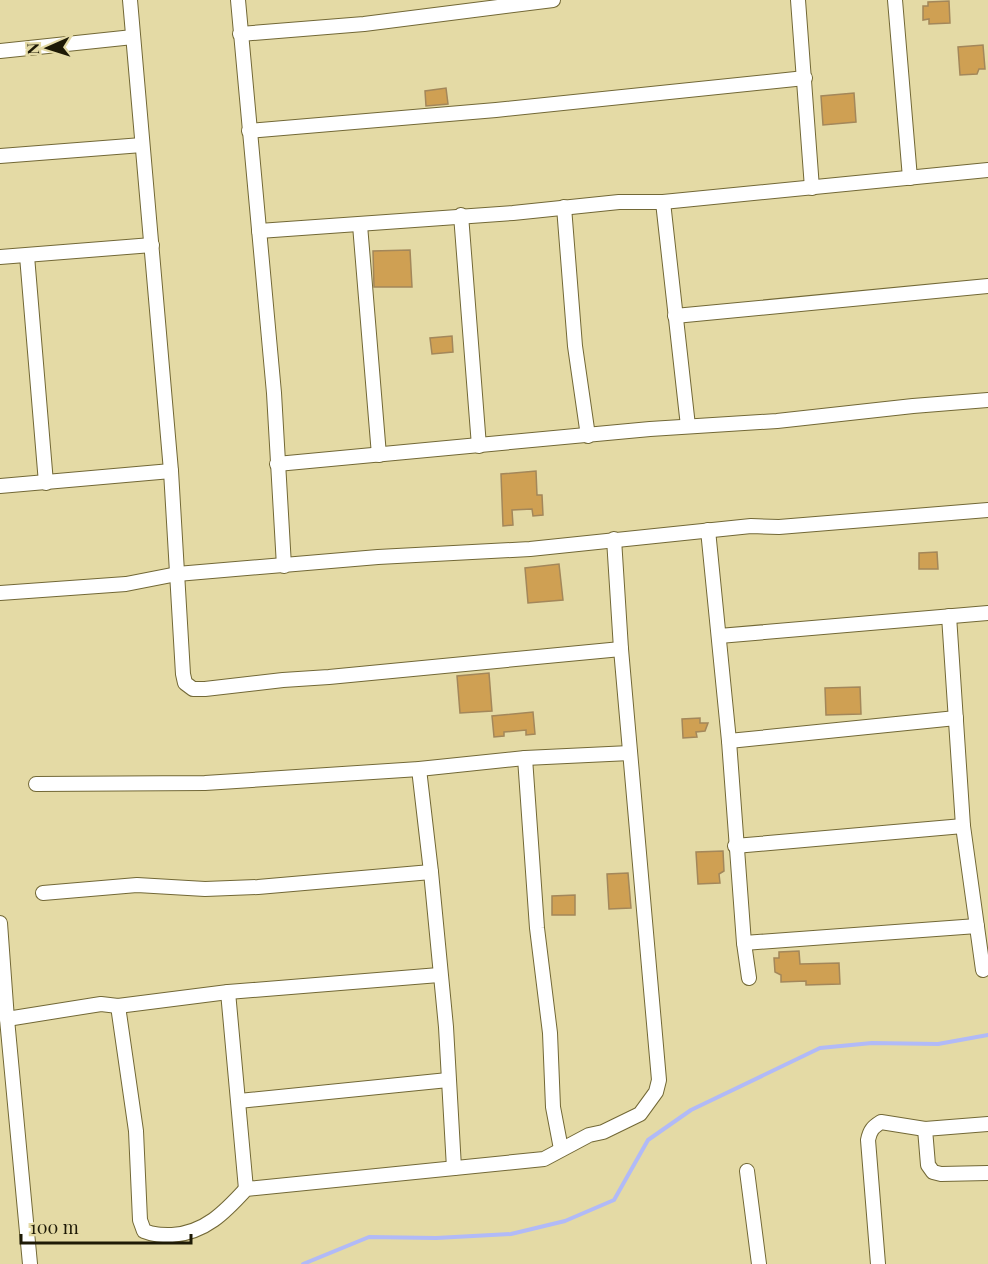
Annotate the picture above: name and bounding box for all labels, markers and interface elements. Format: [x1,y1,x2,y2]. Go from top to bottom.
north arrow [18,18,78,78]
text: N [22,42,43,55]
scale bar [21,1207,190,1245]
text: 100 m [30,1215,79,1239]

